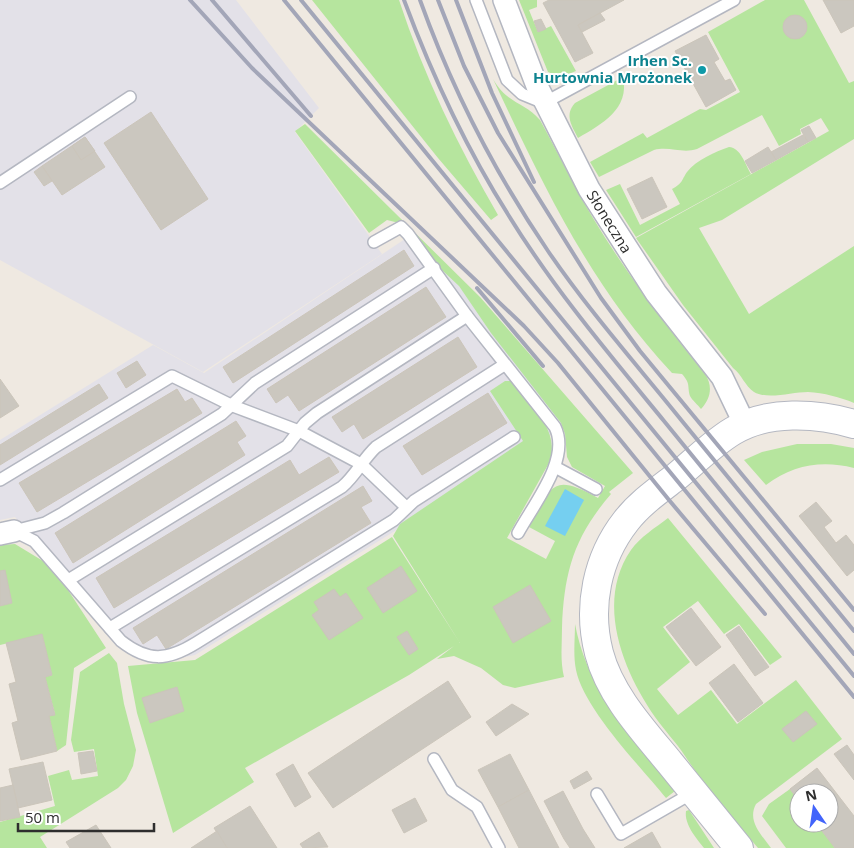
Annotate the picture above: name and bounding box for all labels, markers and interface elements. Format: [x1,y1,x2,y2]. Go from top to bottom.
place label: Irhen Sc. Hurtownia Mrożonek [533,50,693,87]
marker: Irhen Sc. Hurtownia Mrożonek [696,64,708,76]
street label: Słoneczna [583,186,637,257]
north arrow [789,783,839,833]
text: N [803,784,819,805]
scale bar [18,800,154,832]
text: 50 m [25,807,60,827]

